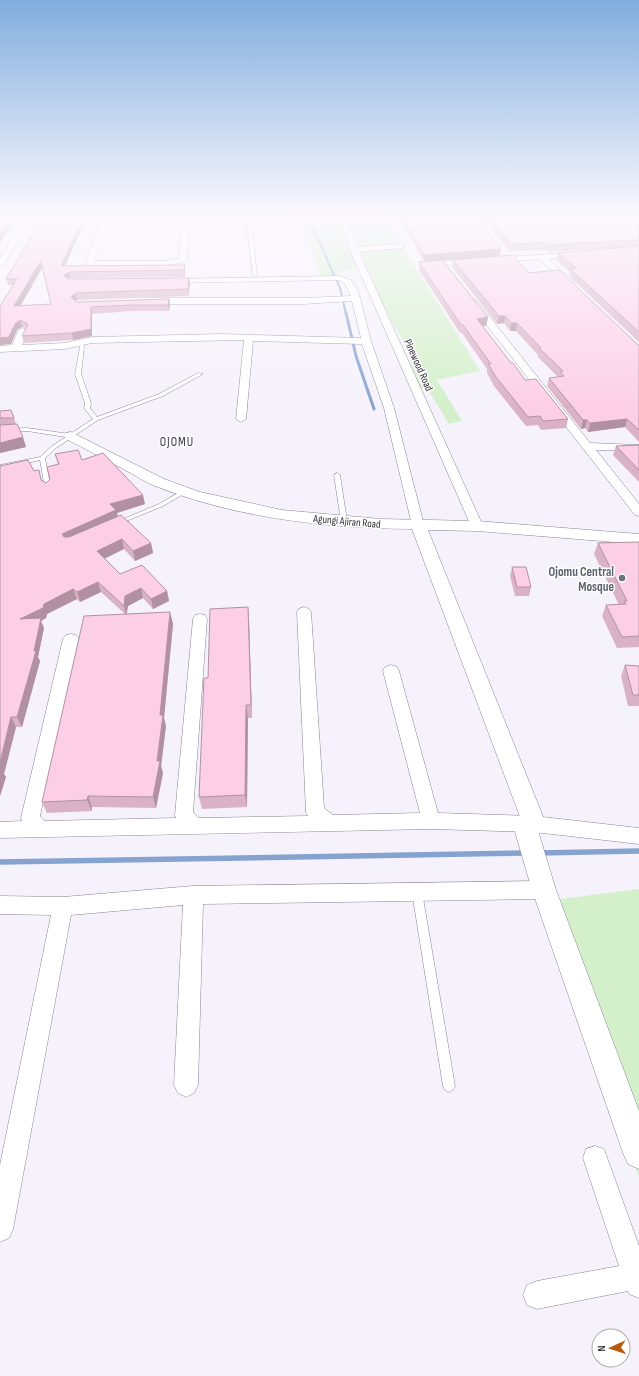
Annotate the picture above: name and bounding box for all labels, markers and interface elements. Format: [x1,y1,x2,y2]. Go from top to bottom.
street label: Pinewood Road [401,337,436,394]
district label: OJOMU [160,434,194,450]
street label: Agungi Ajiran Road [312,512,382,531]
place label: Ojomu Central Mosque [549,564,614,595]
marker: Ojomu Central Mosque [617,573,627,583]
north arrow [591,1328,631,1368]
text: N [595,1345,608,1352]

